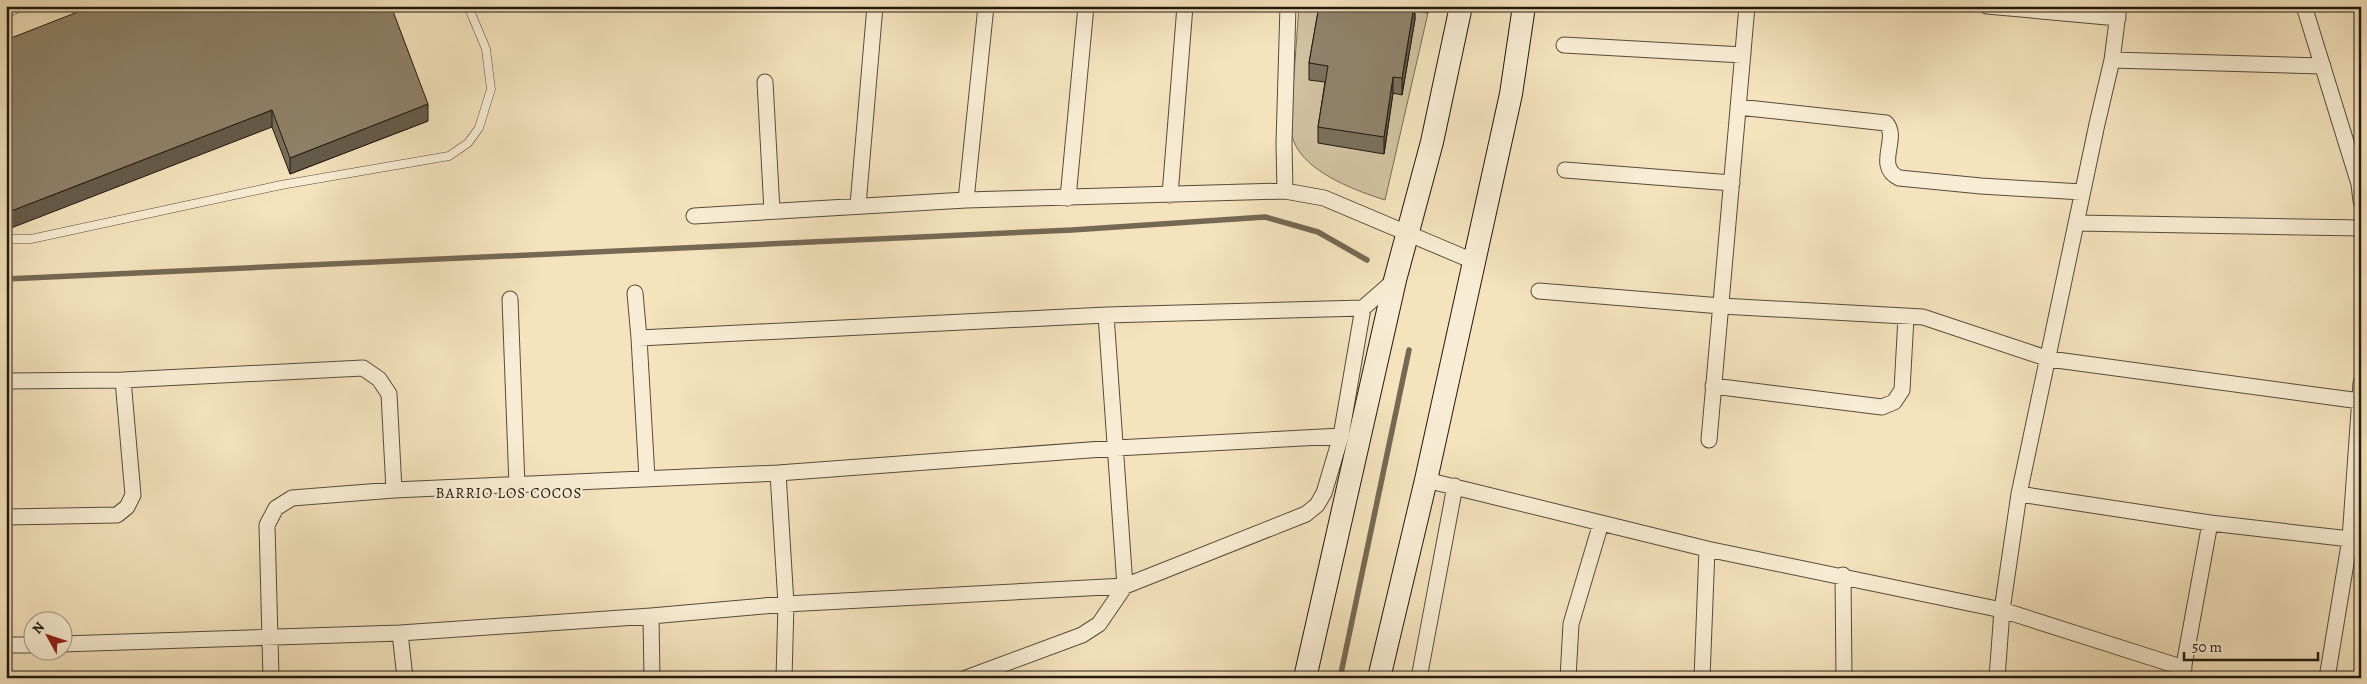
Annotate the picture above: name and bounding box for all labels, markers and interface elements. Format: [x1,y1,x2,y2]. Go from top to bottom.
district label: BARRIO LOS COCOS [436,483,582,503]
north arrow [22,612,72,662]
text: N [28,618,49,638]
scale bar [2184,629,2318,661]
text: 50 m [2192,637,2222,657]

